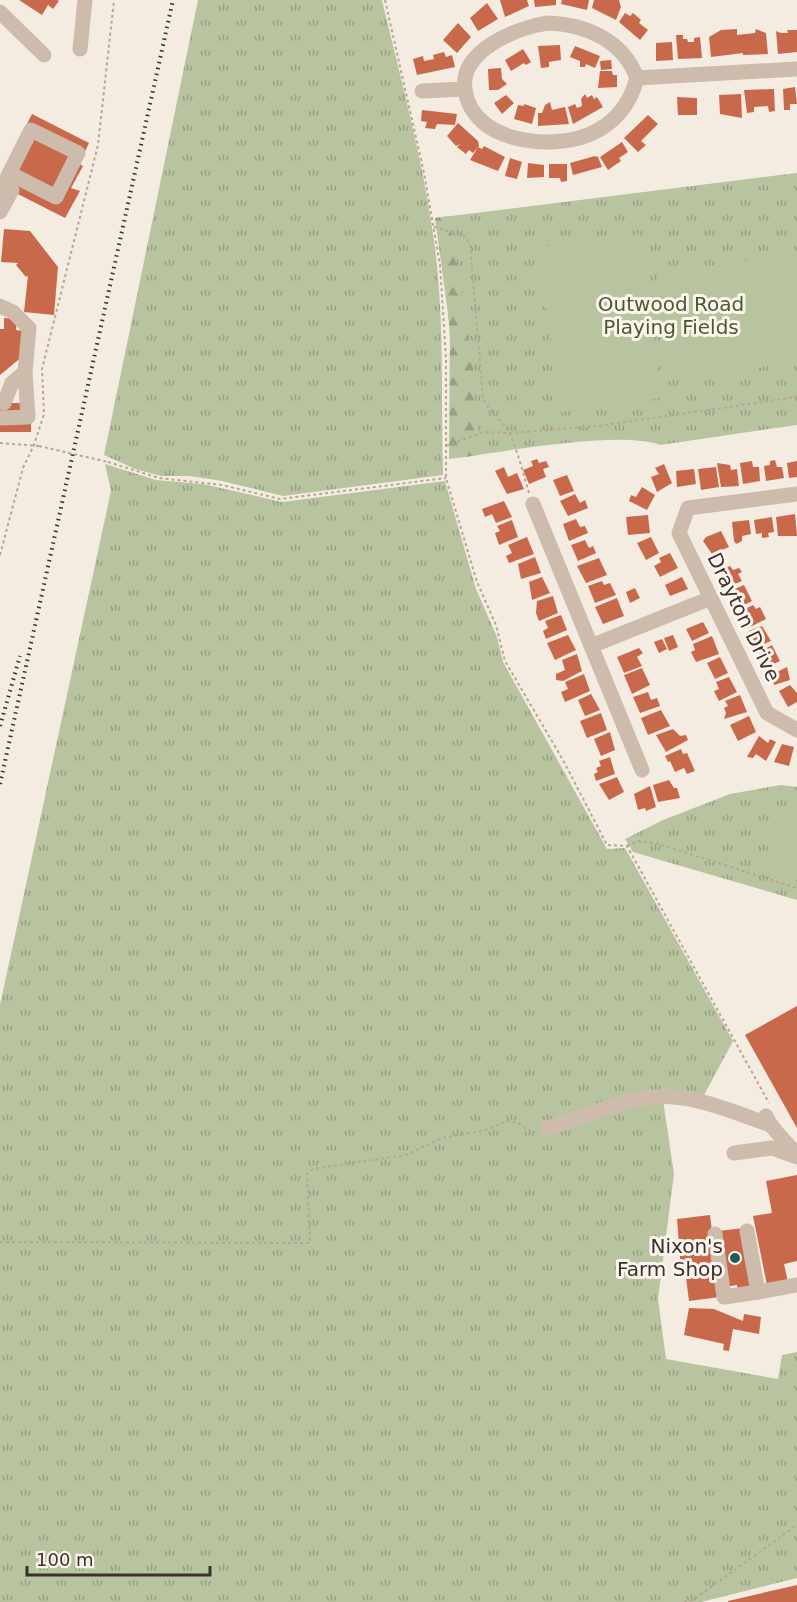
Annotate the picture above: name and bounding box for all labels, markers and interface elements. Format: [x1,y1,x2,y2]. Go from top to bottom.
park label: Outwood Road Playing Fields [598,292,744,339]
street label: Drayton Drive [702,549,786,685]
place label: Nixon's Farm Shop [617,1234,723,1281]
marker: Nixon's Farm Shop [728,1251,742,1265]
scale bar [27,1539,210,1577]
text: 100 m [36,1549,94,1570]

